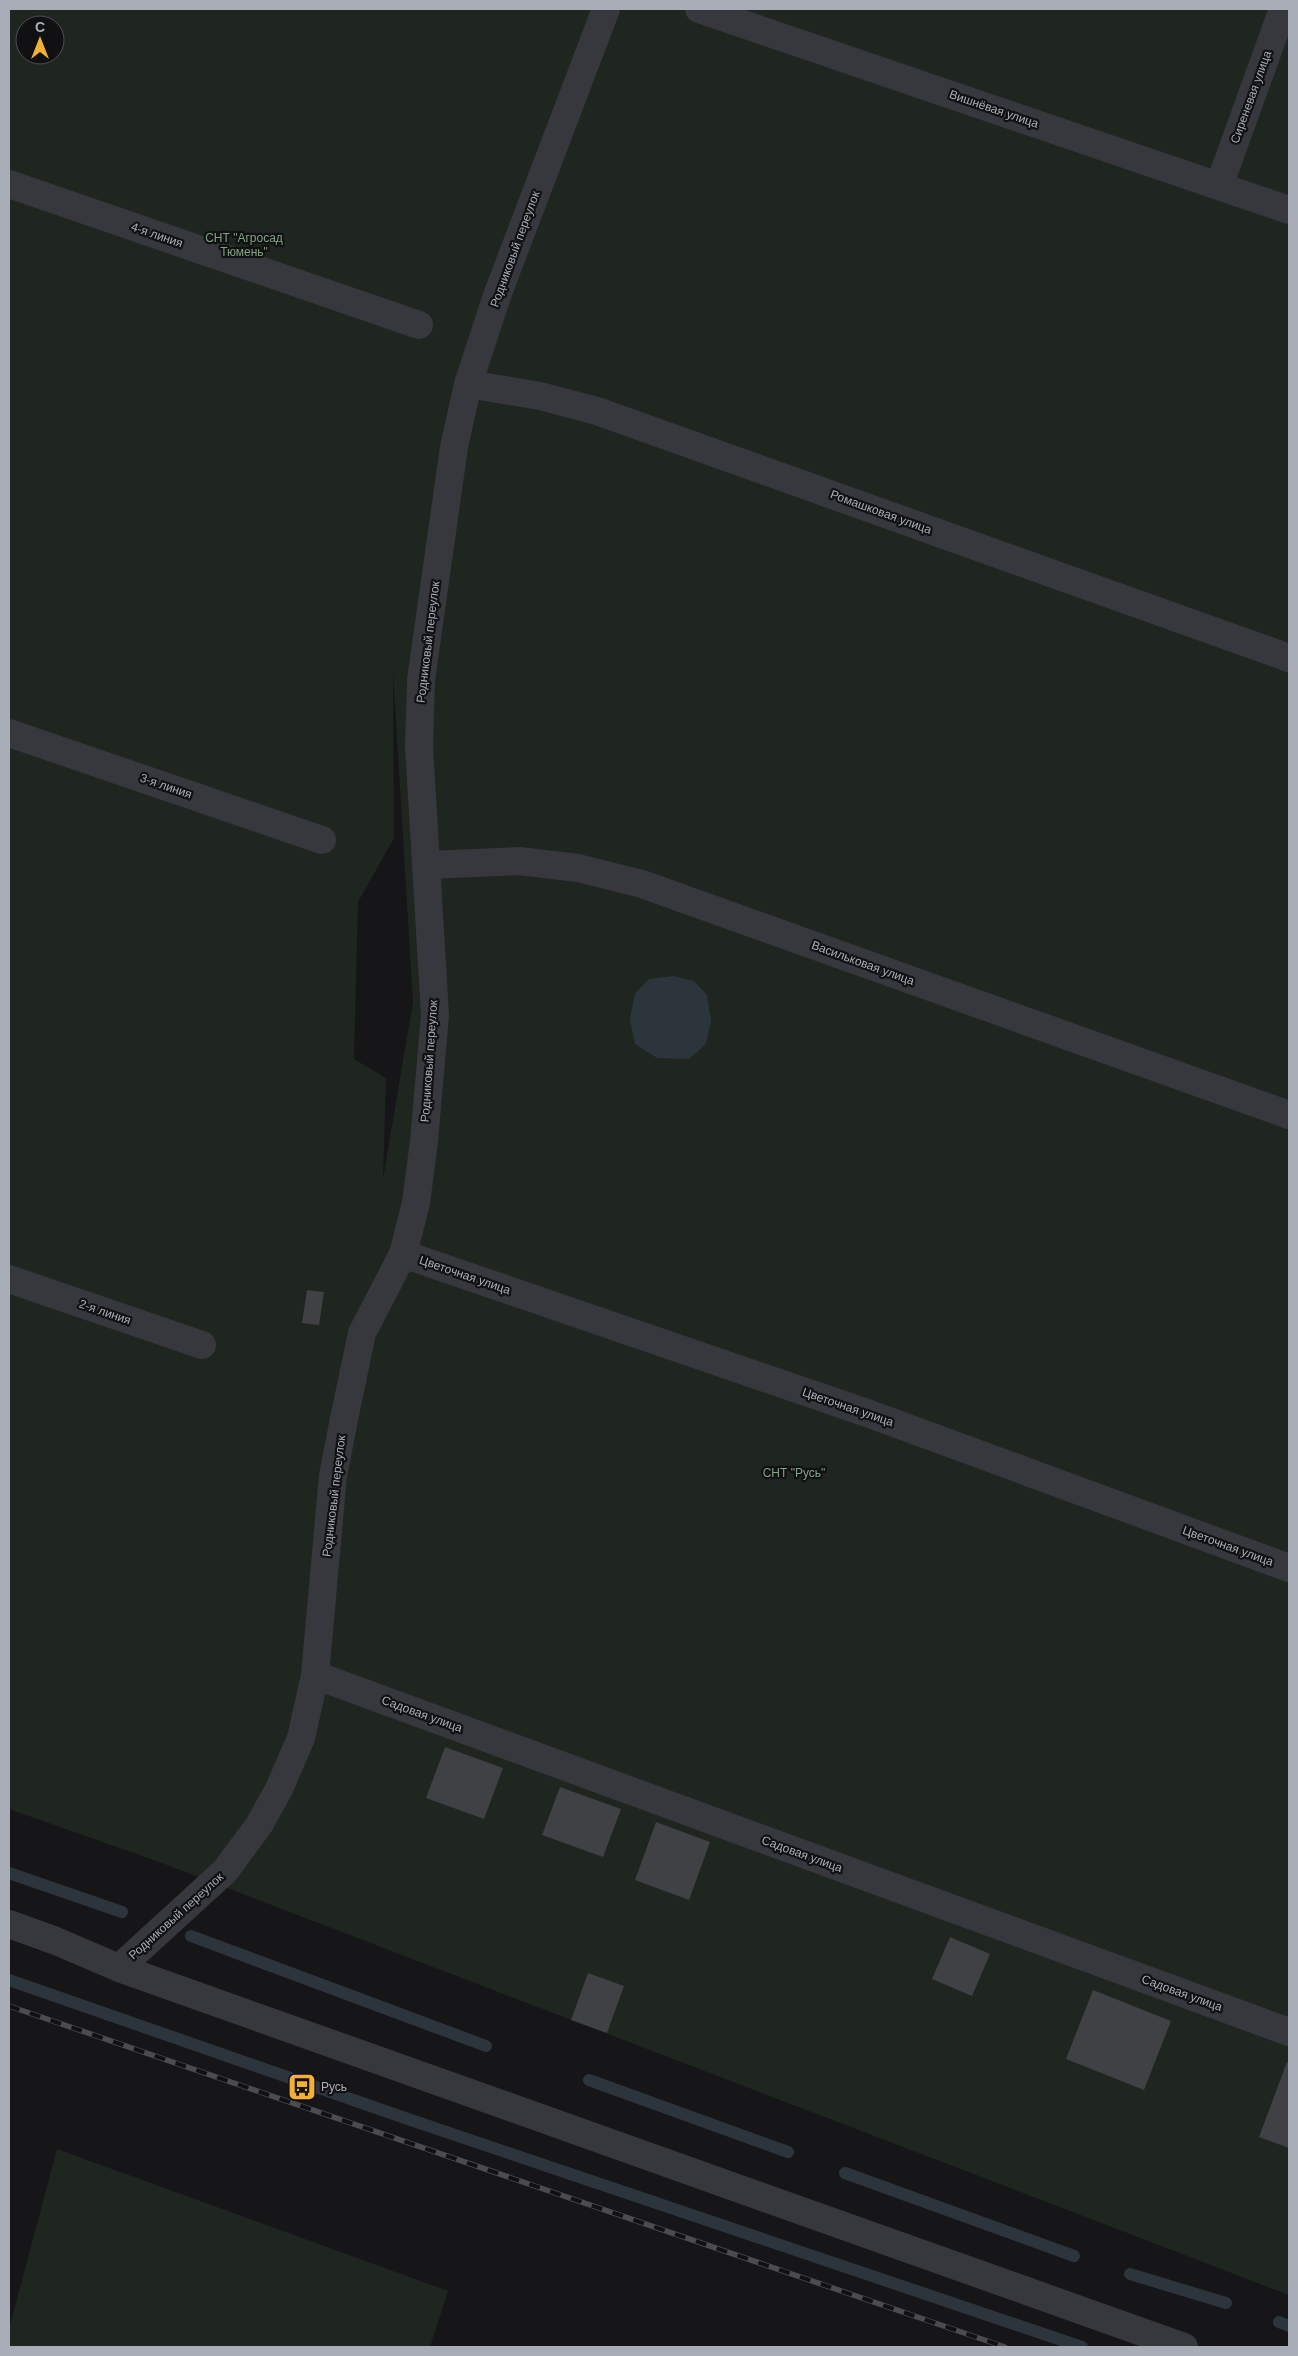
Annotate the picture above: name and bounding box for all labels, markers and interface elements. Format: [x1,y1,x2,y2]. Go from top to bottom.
north arrow [15,15,65,65]
text: С [35,19,45,35]
street label: Сиреневая улица [1228,48,1274,145]
street label: Вишнёвая улица [948,87,1041,131]
street label: Родниковый переулок [487,188,543,309]
street label: 4-я линия [129,220,185,250]
park label: СНТ "Агросад Тюмень" [205,231,283,259]
street label: Ромашковая улица [829,487,934,537]
street label: Родниковый переулок [414,580,443,704]
street label: 3-я линия [138,771,194,801]
street label: Васильковая улица [810,938,917,988]
street label: Родниковый переулок [418,999,440,1123]
street label: Цветочная улица [418,1253,513,1297]
street label: 2-я линия [77,1297,133,1327]
street label: Цветочная улица [801,1385,896,1429]
street label: Родниковый переулок [320,1434,349,1558]
park label: СНТ "Русь" [763,1466,825,1480]
street label: Цветочная улица [1181,1523,1276,1569]
street label: Садовая улица [380,1693,465,1735]
street label: Садовая улица [760,1833,845,1875]
street label: Родниковый переулок [126,1869,227,1962]
street label: Садовая улица [1140,1972,1225,2014]
bus stop icon: Русь [287,2072,317,2102]
place label: Русь [321,2080,347,2094]

